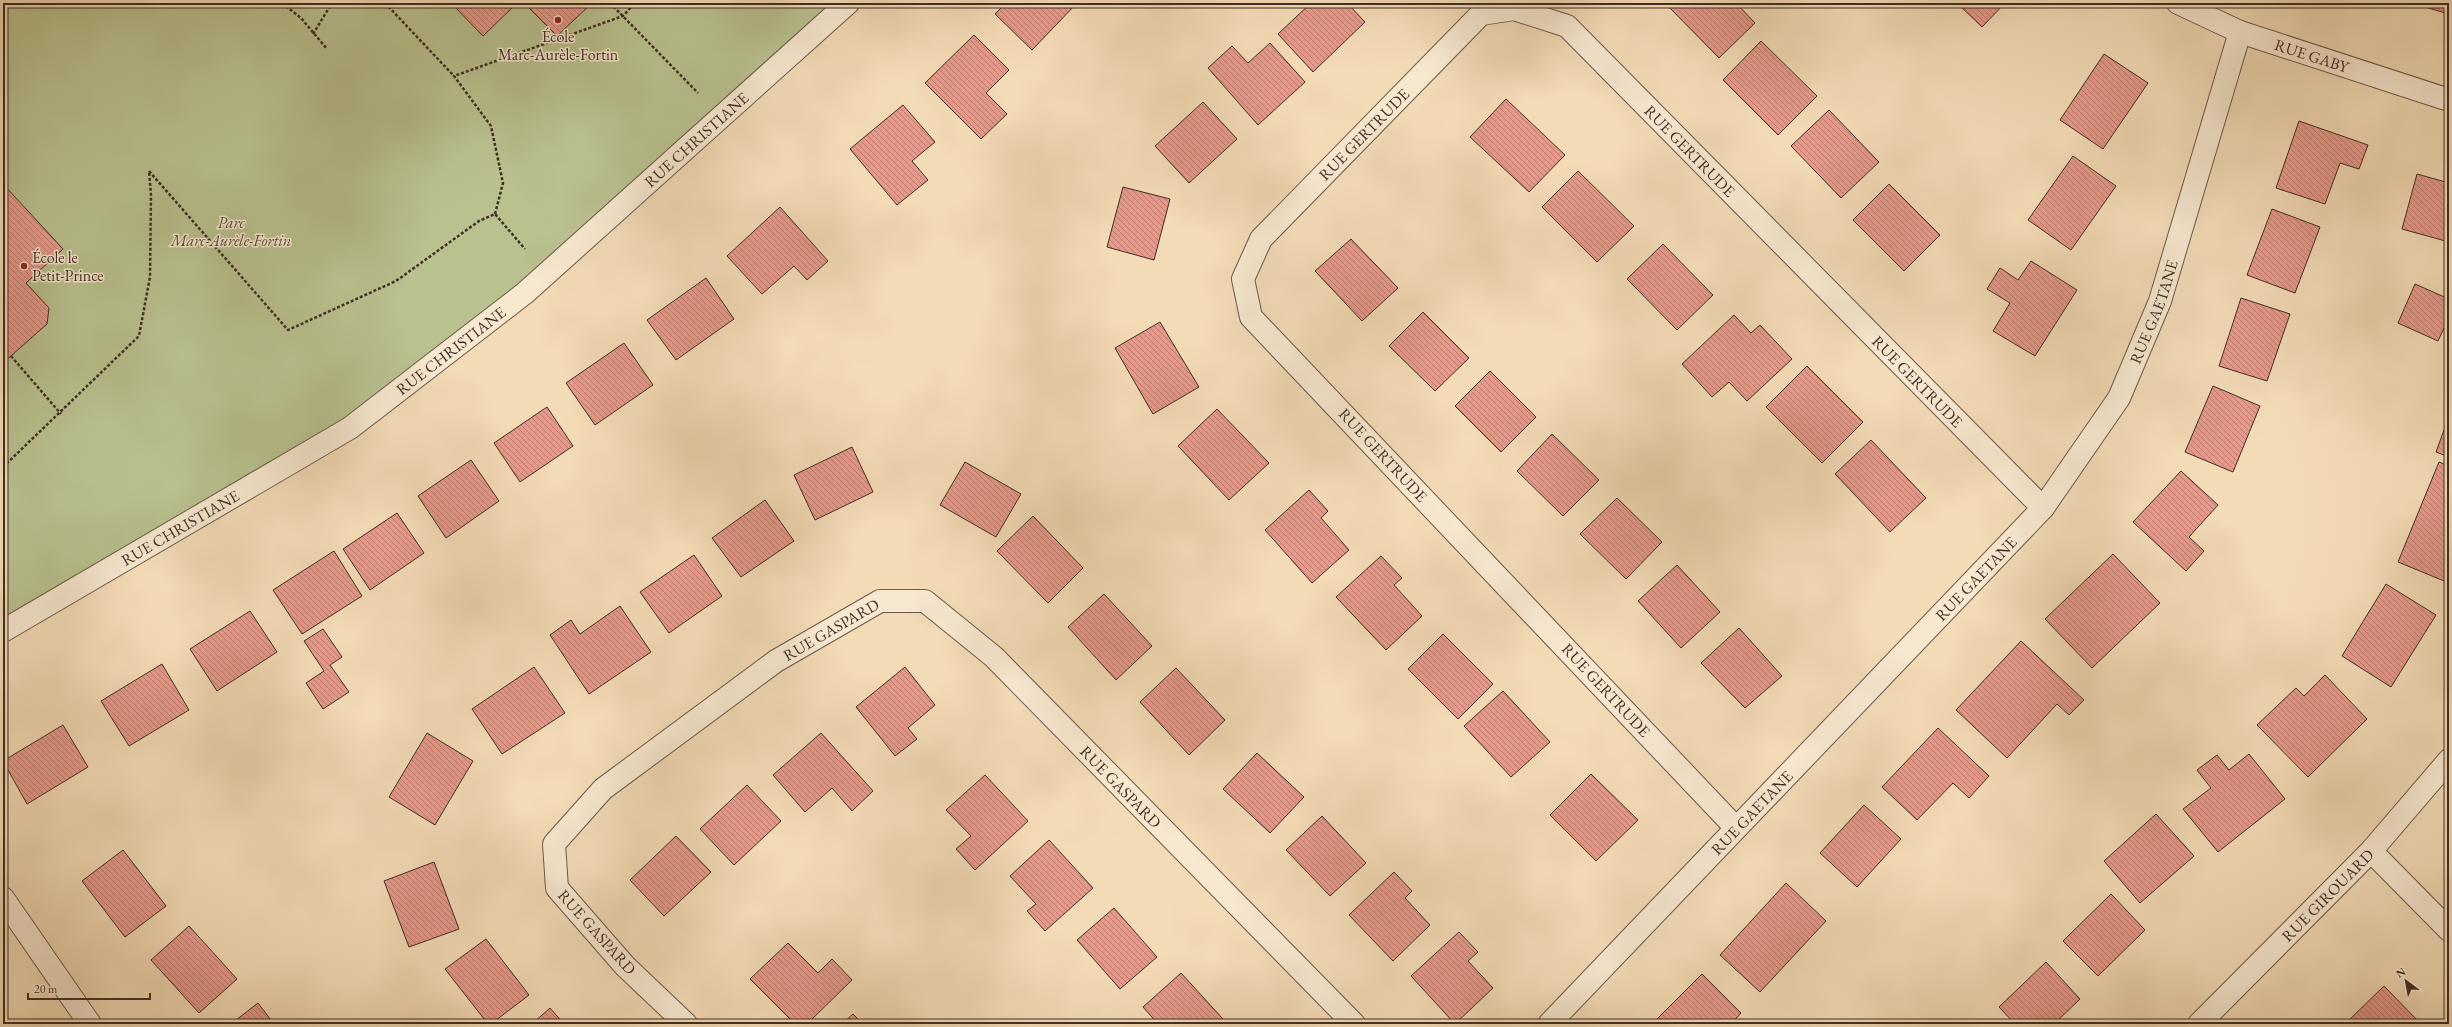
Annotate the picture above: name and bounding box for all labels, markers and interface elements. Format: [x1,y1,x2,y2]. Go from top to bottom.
marker: École Marc-Aurèle-Fortin [553,15,563,25]
place label: École Marc-Aurèle-Fortin [498,26,619,65]
street label: RUE GABY [2272,34,2352,77]
street label: RUE GERTRUDE [1314,83,1413,185]
street label: RUE CHRISTIANE [640,87,753,192]
street label: RUE GERTRUDE [1640,100,1740,201]
park label: Parc Marc-Aurèle-Fortin [170,212,291,251]
place label: École le Petit-Prince [32,247,104,286]
street label: RUE GAETANE [2124,257,2182,367]
marker: École le Petit-Prince [19,261,29,271]
street label: RUE CHRISTIANE [391,301,510,399]
street label: RUE GERTRUDE [1868,331,1968,432]
street label: RUE GERTRUDE [1334,404,1432,506]
street label: RUE CHRISTIANE [117,485,243,570]
street label: RUE GAETANE [1930,532,2021,625]
street label: RUE GASPARD [779,593,883,665]
street label: RUE GERTRUDE [1557,639,1655,741]
street label: RUE GASPARD [1076,741,1166,832]
street label: RUE GAETANE [1706,766,1797,859]
street label: RUE GIROUARD [2277,844,2378,946]
street label: RUE GASPARD [553,885,641,979]
north arrow [2386,961,2426,1001]
text: N [2393,964,2408,981]
scale bar [28,975,150,1001]
text: 20 m [34,981,58,997]

